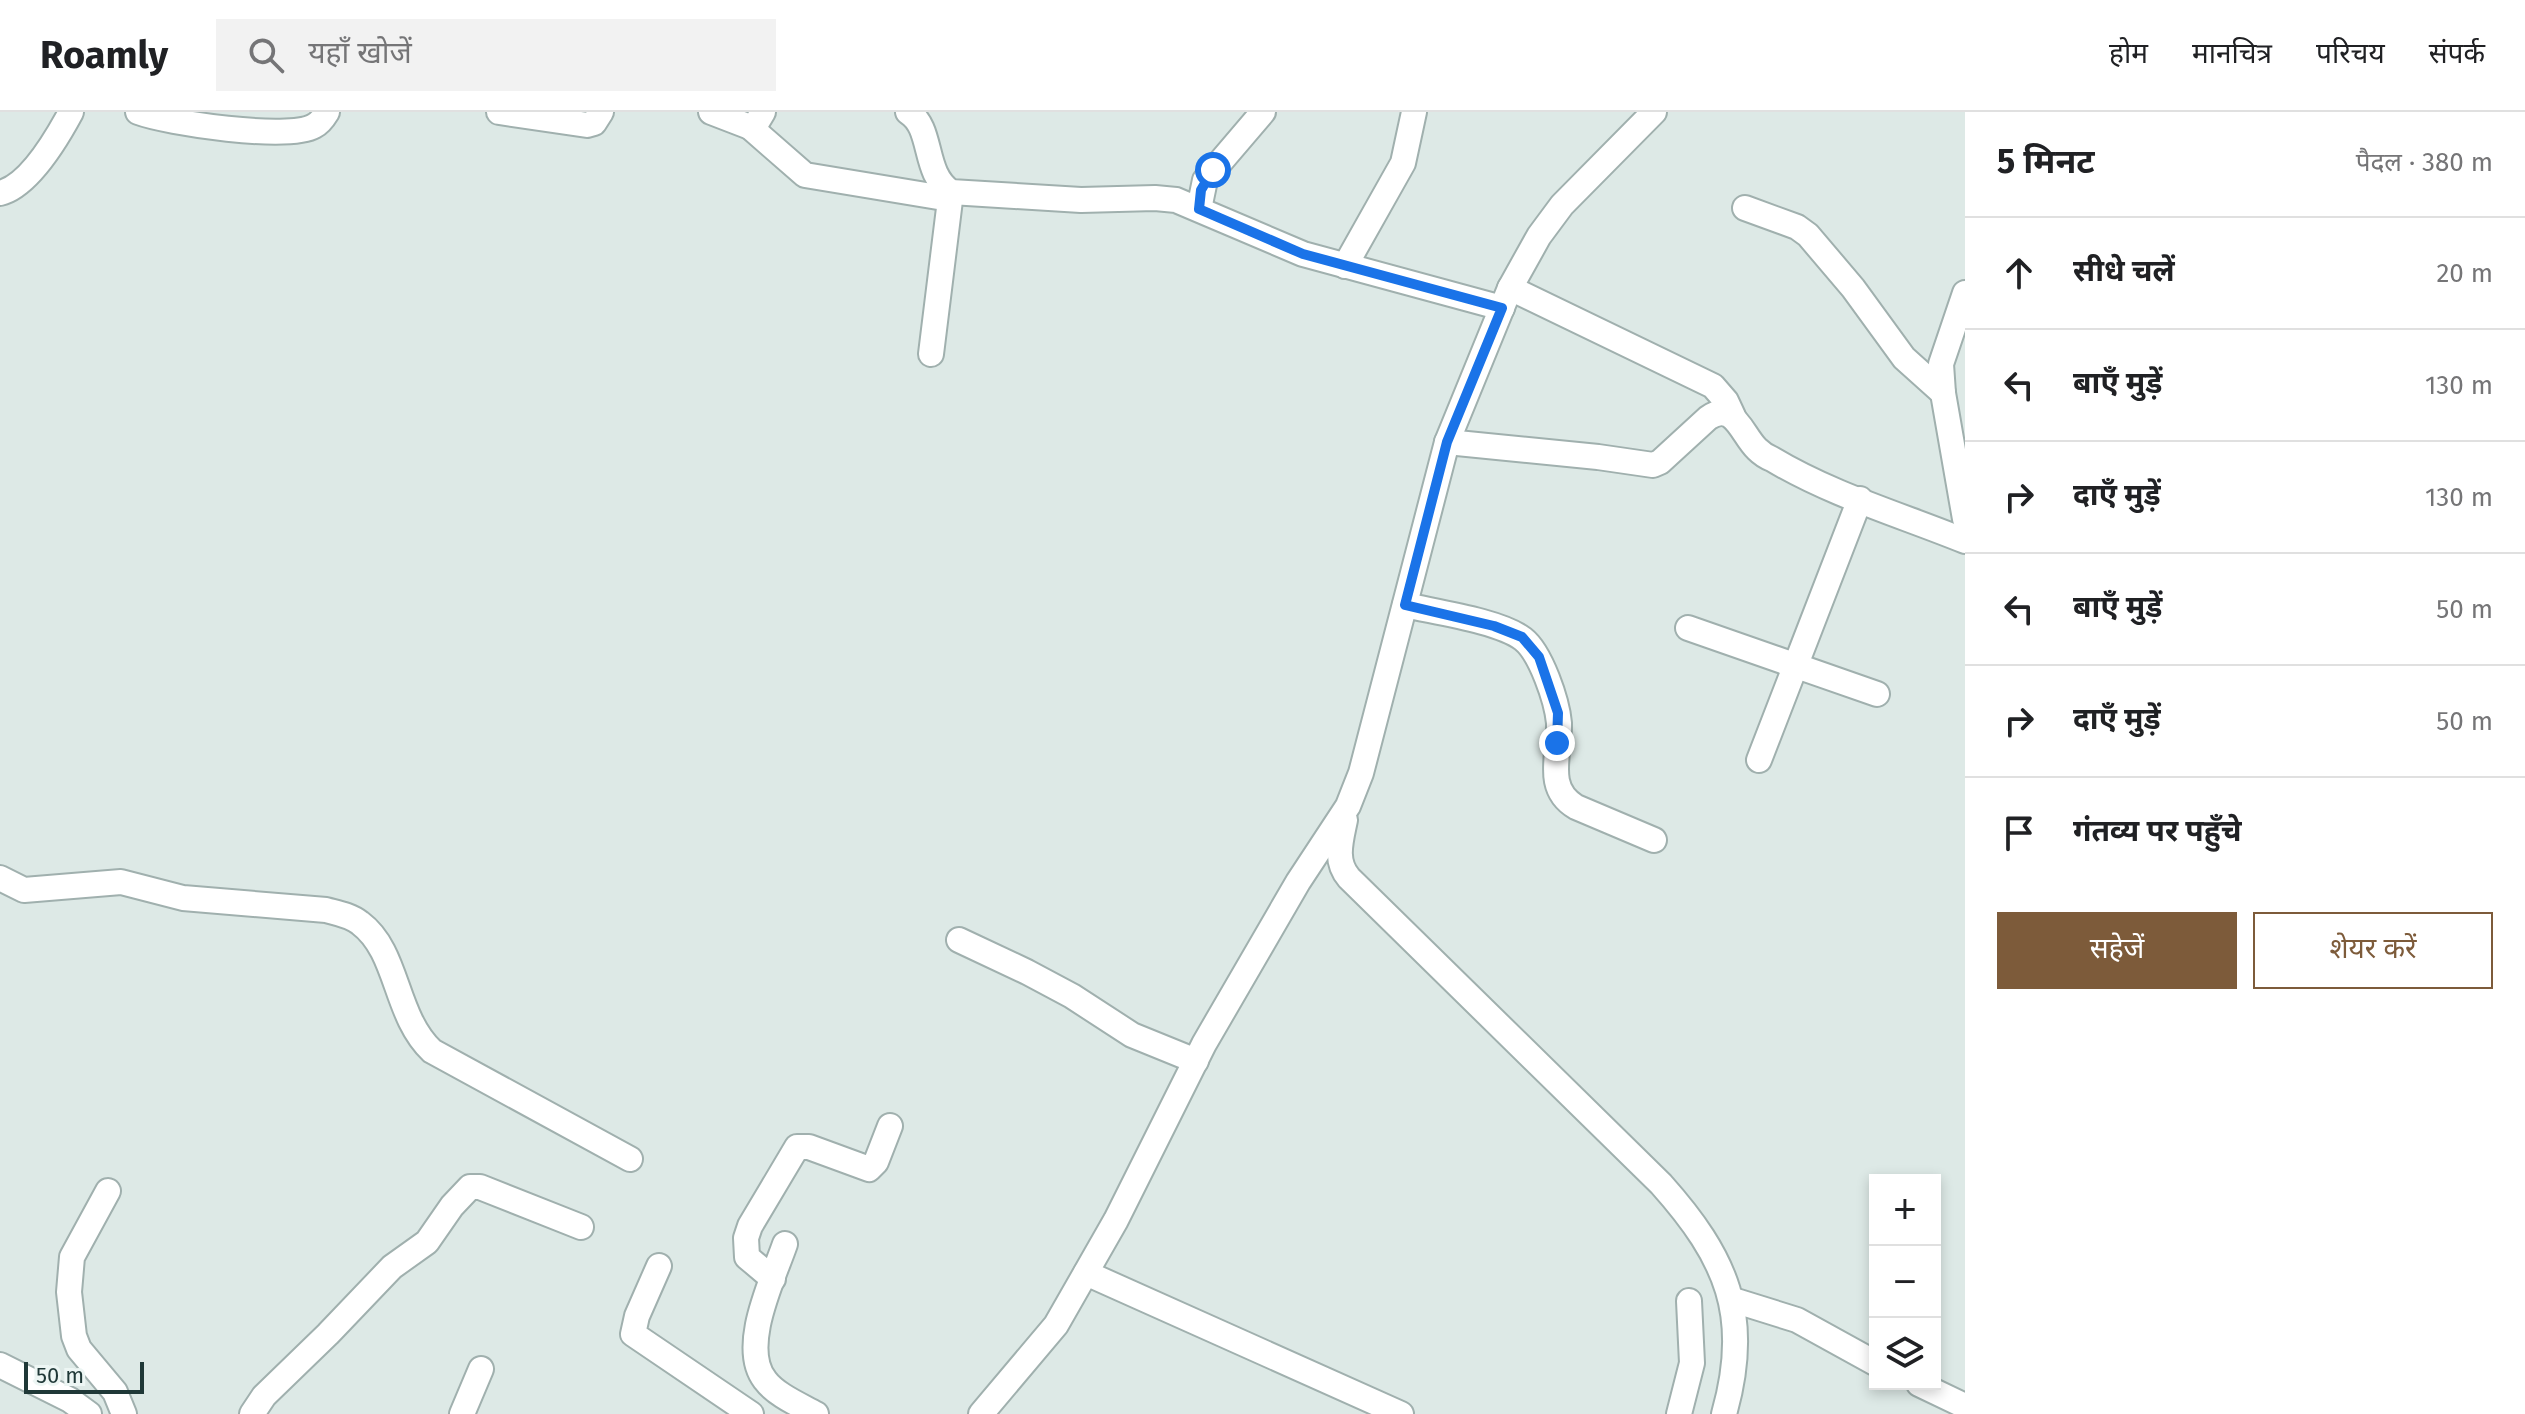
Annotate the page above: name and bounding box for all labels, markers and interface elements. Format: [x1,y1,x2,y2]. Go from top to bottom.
search box [216,19,776,91]
text: Roamly [40,32,168,78]
icon: search [244,33,288,77]
text: यहाँ खोजें [308,35,412,71]
text: होम [2109,37,2148,70]
text: मानचित्र [2192,37,2272,70]
text: परिचय [2316,37,2385,70]
text: संपर्क [2429,37,2485,70]
text: 5 मिनट [1997,141,2095,182]
text: पैदल · 380 m [2356,147,2493,178]
route start [1195,152,1231,188]
icon: ahead [1997,251,2041,295]
text: सीधे चलें [2073,253,2175,289]
text: 20 m [2436,258,2493,289]
icon: left [1997,363,2041,407]
text: बाएँ मुड़ें [2073,365,2162,401]
text: 130 m [2425,370,2493,401]
icon: right [1997,475,2041,519]
text: दाएँ मुड़ें [2073,477,2161,513]
text: 130 m [2425,482,2493,513]
icon: left [1997,587,2041,631]
text: बाएँ मुड़ें [2073,589,2162,625]
text: 50 m [2436,594,2493,625]
icon: right [1997,699,2041,743]
text: दाएँ मुड़ें [2073,701,2161,737]
text: 50 m [2436,706,2493,737]
route end [1539,725,1575,761]
icon: arrive [1997,811,2041,855]
text: गंतव्य पर पहुँचे [2073,813,2241,849]
button: सहेजें [1997,912,2237,989]
button: शेयर करें [2253,912,2493,989]
map controls [1869,1174,1941,1390]
button: + [1869,1174,1941,1246]
button: − [1869,1246,1941,1318]
button: layers [1869,1318,1941,1390]
scale bar [24,1358,144,1394]
text: 50 m [36,1362,84,1389]

